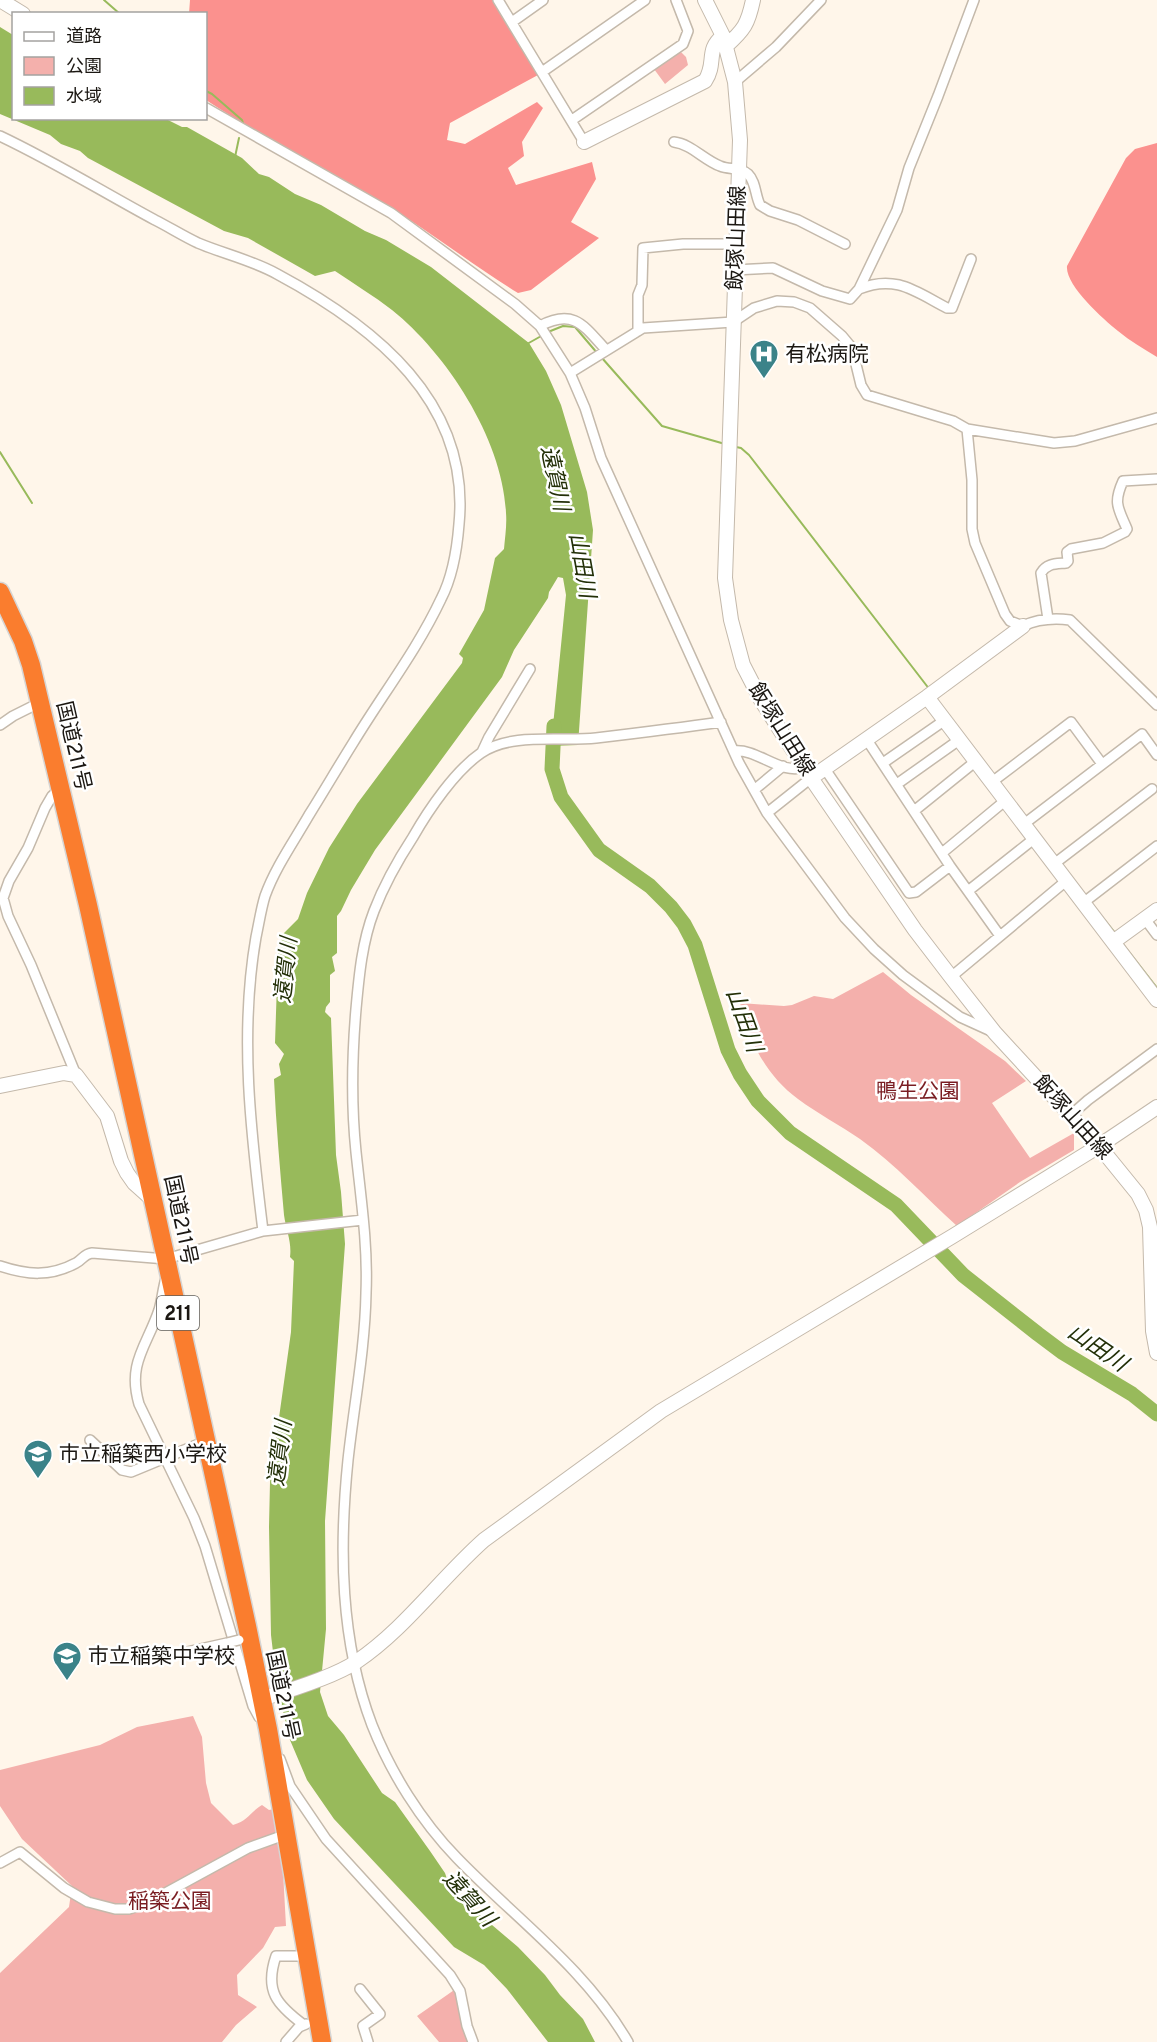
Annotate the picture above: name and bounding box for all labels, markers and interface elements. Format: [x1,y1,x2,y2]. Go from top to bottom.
legend [12,12,207,120]
text: 道路 [66,26,102,49]
text: 公園 [66,56,102,79]
text: 水域 [66,86,102,109]
street label: 飯塚山田線 [722,185,753,291]
hospital icon: 有松病院 [748,338,780,380]
place label: 有松病院 [785,342,869,369]
water label: 遠賀川 [533,443,574,516]
water label: 山田川 [562,531,600,602]
street label: 飯塚山田線 [741,678,820,781]
street label: 国道211号 [49,699,96,794]
water label: 遠賀川 [271,934,305,1004]
water label: 山田川 [719,985,767,1058]
street label: 飯塚山田線 [1027,1070,1117,1166]
park label: 鴨生公園 [876,1079,960,1106]
street label: 国道211号 [157,1173,202,1268]
road number: 211 [157,1296,199,1330]
water label: 山田川 [1062,1319,1133,1380]
water label: 遠賀川 [264,1417,299,1488]
school or university icon: 市立稲築西小学校 [22,1438,54,1480]
place label: 市立稲築西小学校 [59,1442,227,1469]
school or university icon: 市立稲築中学校 [51,1640,83,1682]
place label: 市立稲築中学校 [88,1644,235,1671]
street label: 国道211号 [259,1648,304,1743]
water label: 遠賀川 [436,1866,502,1935]
park label: 稲築公園 [128,1889,212,1916]

